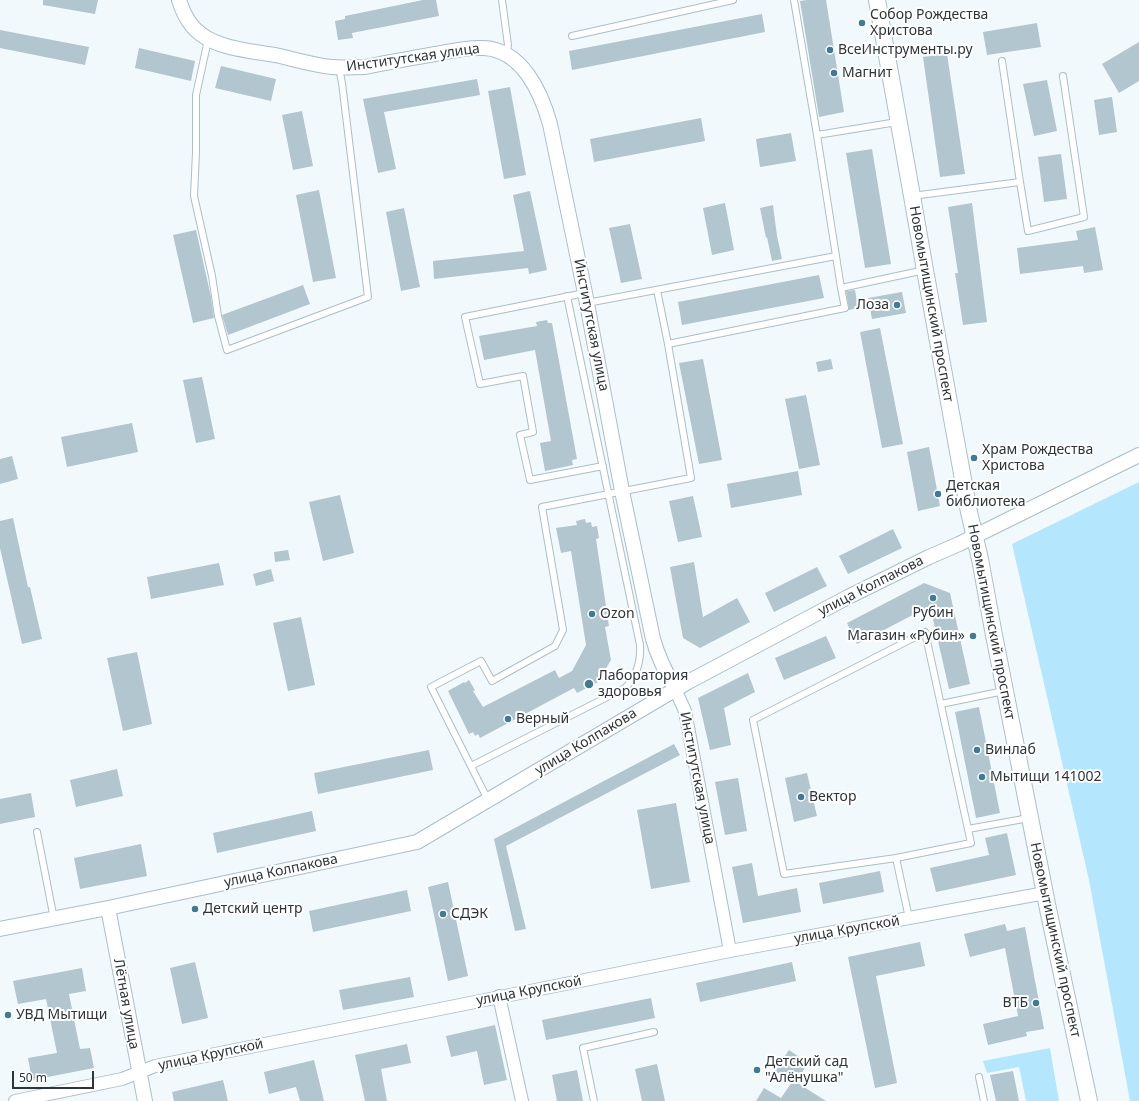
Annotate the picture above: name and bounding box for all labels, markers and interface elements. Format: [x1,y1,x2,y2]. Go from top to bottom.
place label: Собор Рождества Христова [870,7,988,40]
marker: Собор Рождества Христова [857,18,867,28]
street label: Институтская улица [345,40,481,76]
place label: ВсеИнструменты.ру [838,42,973,58]
marker: ВсеИнструменты.ру [825,45,835,55]
place label: Магнит [842,65,892,81]
marker: Магнит [829,68,839,78]
street label: Новомытищинский проспект [905,205,957,403]
street label: Институтская улица [570,257,612,393]
place label: Лоза [856,297,889,313]
marker: Лоза [892,300,902,310]
place label: Храм Рождества Христова [982,442,1093,474]
marker: Храм Рождества Христова [969,453,979,463]
place label: Детская библиотека [946,478,1026,510]
marker: Детская библиотека [933,489,943,499]
street label: Новомытищинский проспект [964,523,1018,721]
street label: улица Колпакова [816,552,926,620]
marker: Рубин [928,593,938,603]
place label: Рубин [912,605,954,621]
place label: Ozon [600,606,635,622]
marker: Ozon [587,609,597,619]
place label: Магазин «Рубин» [847,628,965,644]
marker: Магазин «Рубин» [968,631,978,641]
place label: Лаборатория здоровья [598,668,688,700]
marker: Лаборатория здоровья [583,678,595,690]
street label: улица Колпакова [532,705,640,779]
street label: Институтская улица [676,710,718,846]
place label: Верный [516,711,569,727]
marker: Верный [503,714,513,724]
place label: Винлаб [985,742,1036,758]
marker: Винлаб [972,745,982,755]
place label: Мытищи 141002 [990,769,1101,785]
marker: Мытищи 141002 [977,772,987,782]
place label: Вектор [809,789,856,805]
marker: Вектор [796,792,806,802]
street label: Новомытищинский проспект [1026,841,1084,1039]
street label: улица Колпакова [223,851,339,891]
place label: Детский центр [203,901,302,917]
marker: Детский центр [190,904,200,914]
place label: СДЭК [451,906,488,922]
marker: СДЭК [438,909,448,919]
street label: улица Крупской [793,912,901,948]
street label: Лётная улица [110,957,142,1051]
street label: улица Крупской [475,973,583,1009]
place label: ВТБ [1003,995,1028,1011]
marker: ВТБ [1031,998,1041,1008]
place label: УВД Мытищи [16,1007,107,1023]
marker: УВД Мытищи [3,1010,13,1020]
street label: улица Крупской [157,1036,265,1074]
place label: Детский сад "Алёнушка" [765,1054,848,1086]
scale bar [14,1063,96,1089]
marker: Детский сад "Алёнушка" [752,1065,762,1075]
text: 50 m [19,1069,47,1086]

